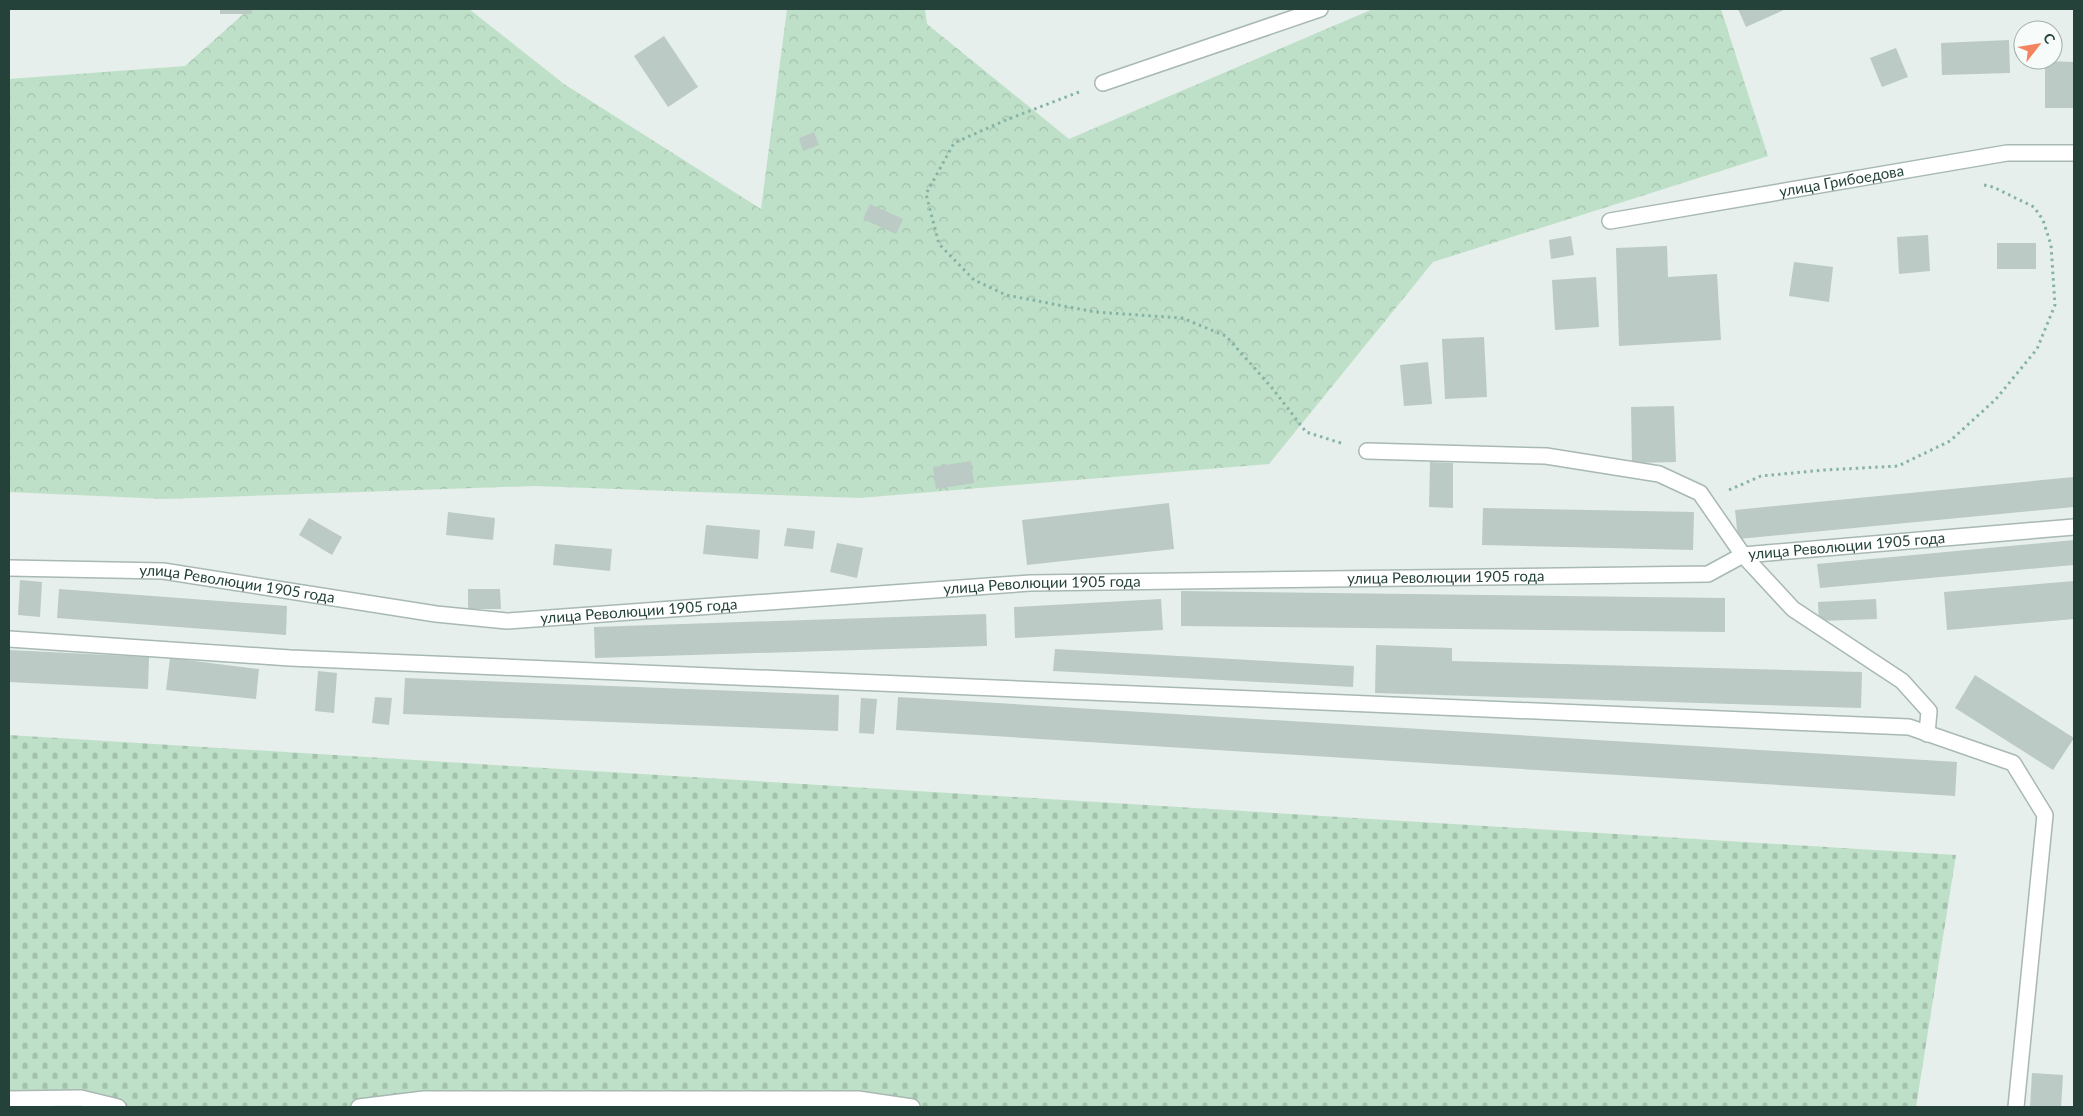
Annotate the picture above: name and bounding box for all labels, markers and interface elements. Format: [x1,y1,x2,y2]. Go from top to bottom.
north arrow [2013,20,2063,70]
text: С [2040,30,2060,47]
street label: улица Грибоедова [1778,161,1905,200]
street label: улица Революции 1905 года [1747,528,1946,563]
street label: улица Революции 1905 года [139,561,336,606]
street label: улица Революции 1905 года [1347,566,1545,587]
street label: улица Революции 1905 года [943,572,1141,597]
street label: улица Революции 1905 года [540,594,738,627]

